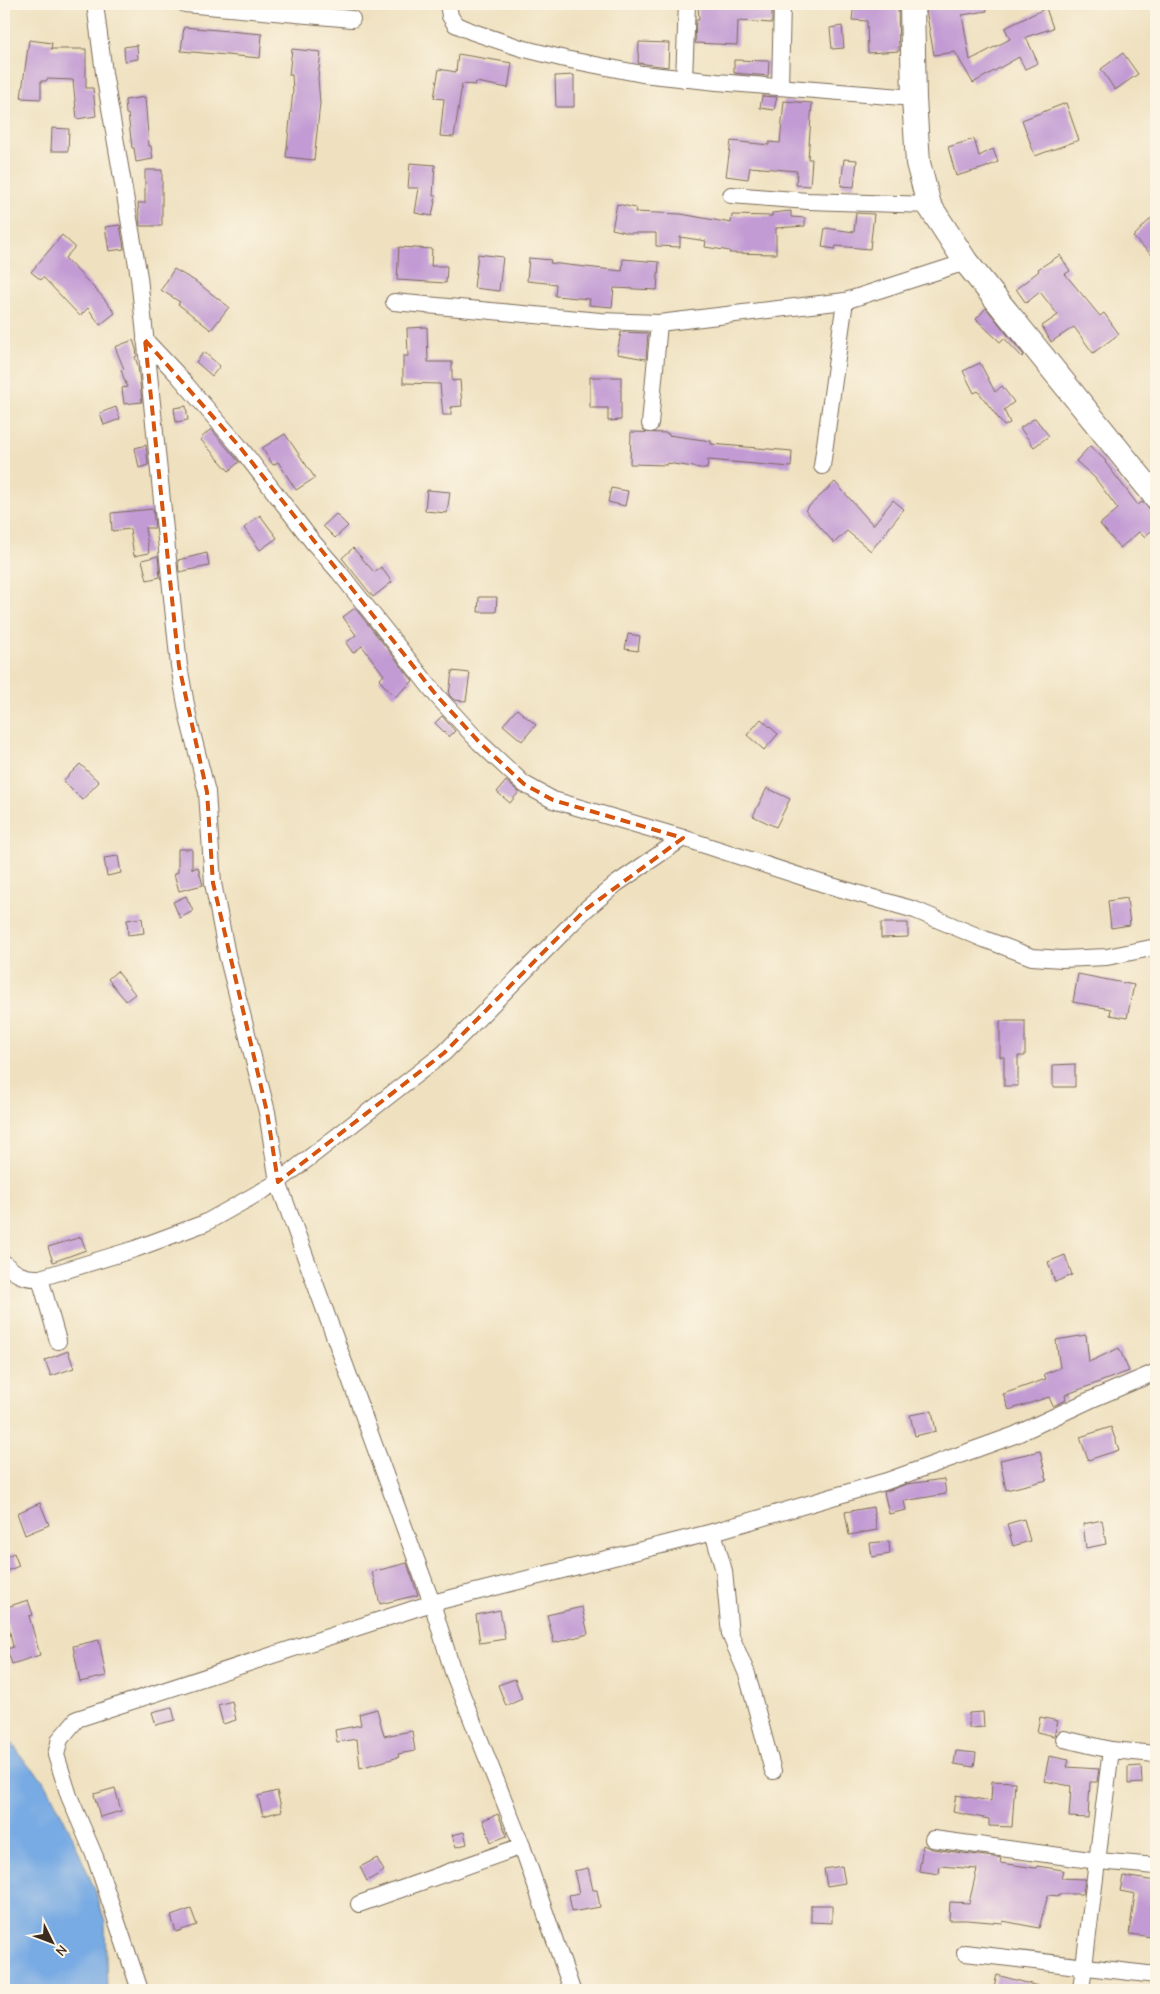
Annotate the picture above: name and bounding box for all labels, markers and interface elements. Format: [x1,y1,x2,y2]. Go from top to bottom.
north arrow [28,1916,78,1966]
text: N [52,1941,71,1959]

